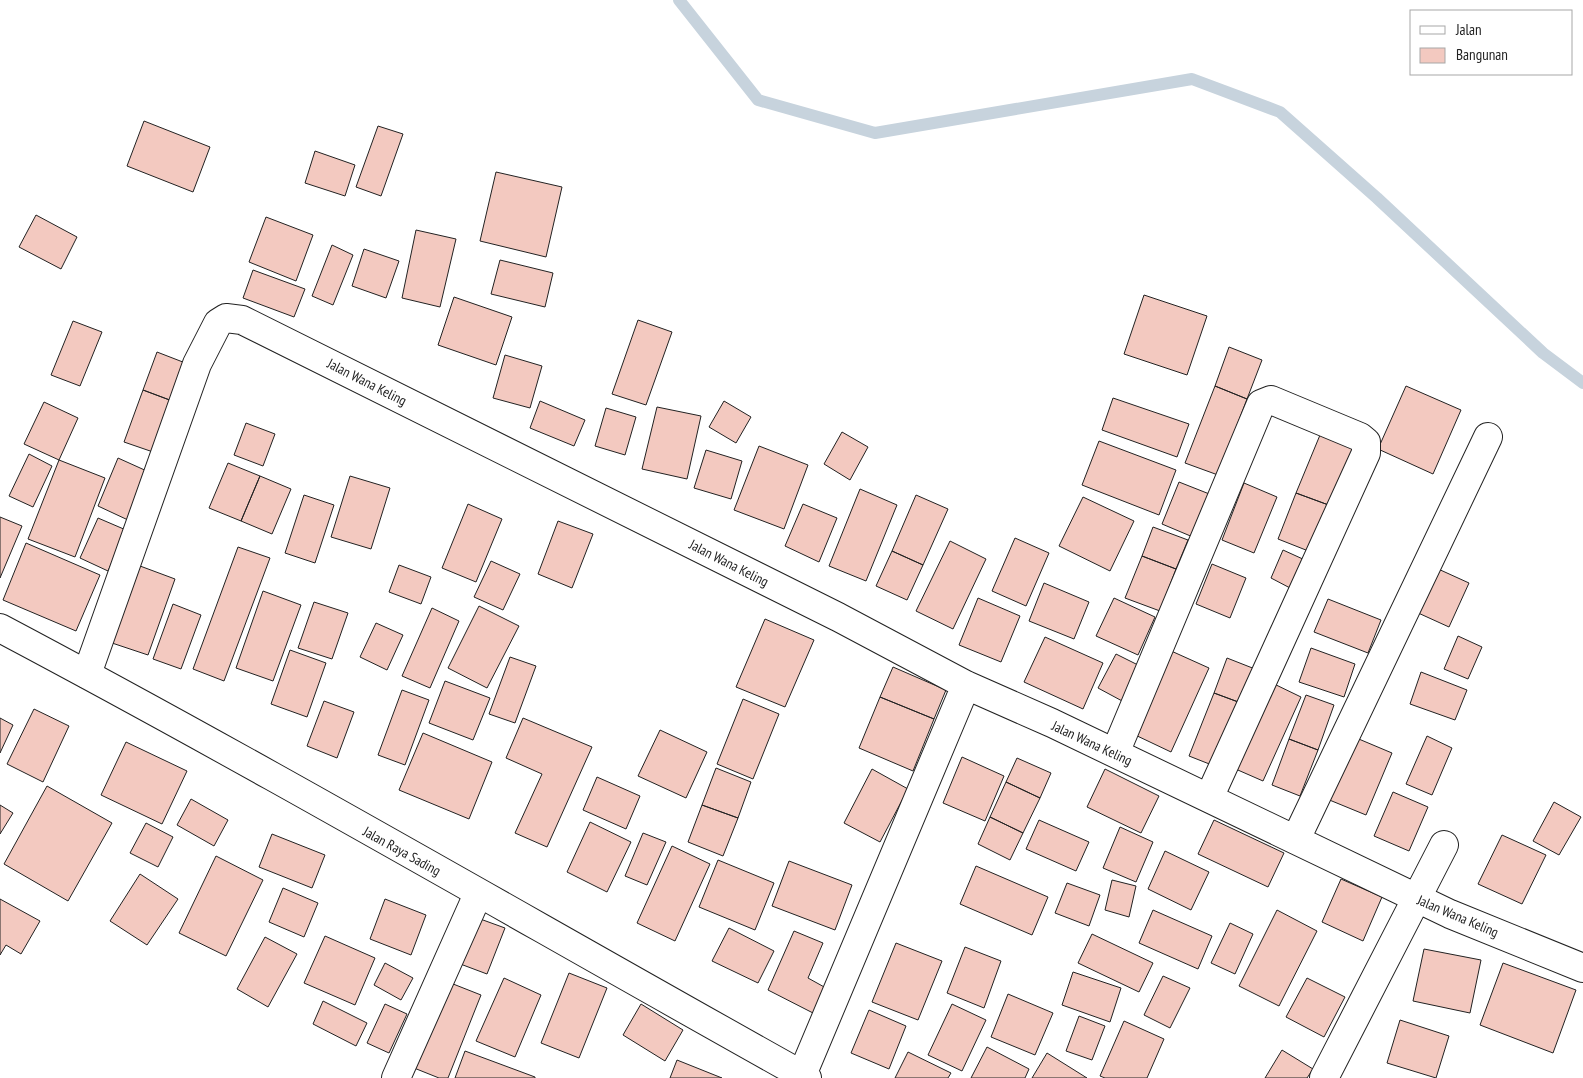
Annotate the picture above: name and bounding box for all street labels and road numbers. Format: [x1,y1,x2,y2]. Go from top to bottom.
street label: Jalan Wana Keling [323,354,410,410]
street label: Jalan Wana Keling [685,535,772,591]
street label: Jalan Wana Keling [1048,716,1135,769]
street label: Jalan Raya Sading [359,822,444,880]
street label: Jalan Wana Keling [1414,890,1501,941]

